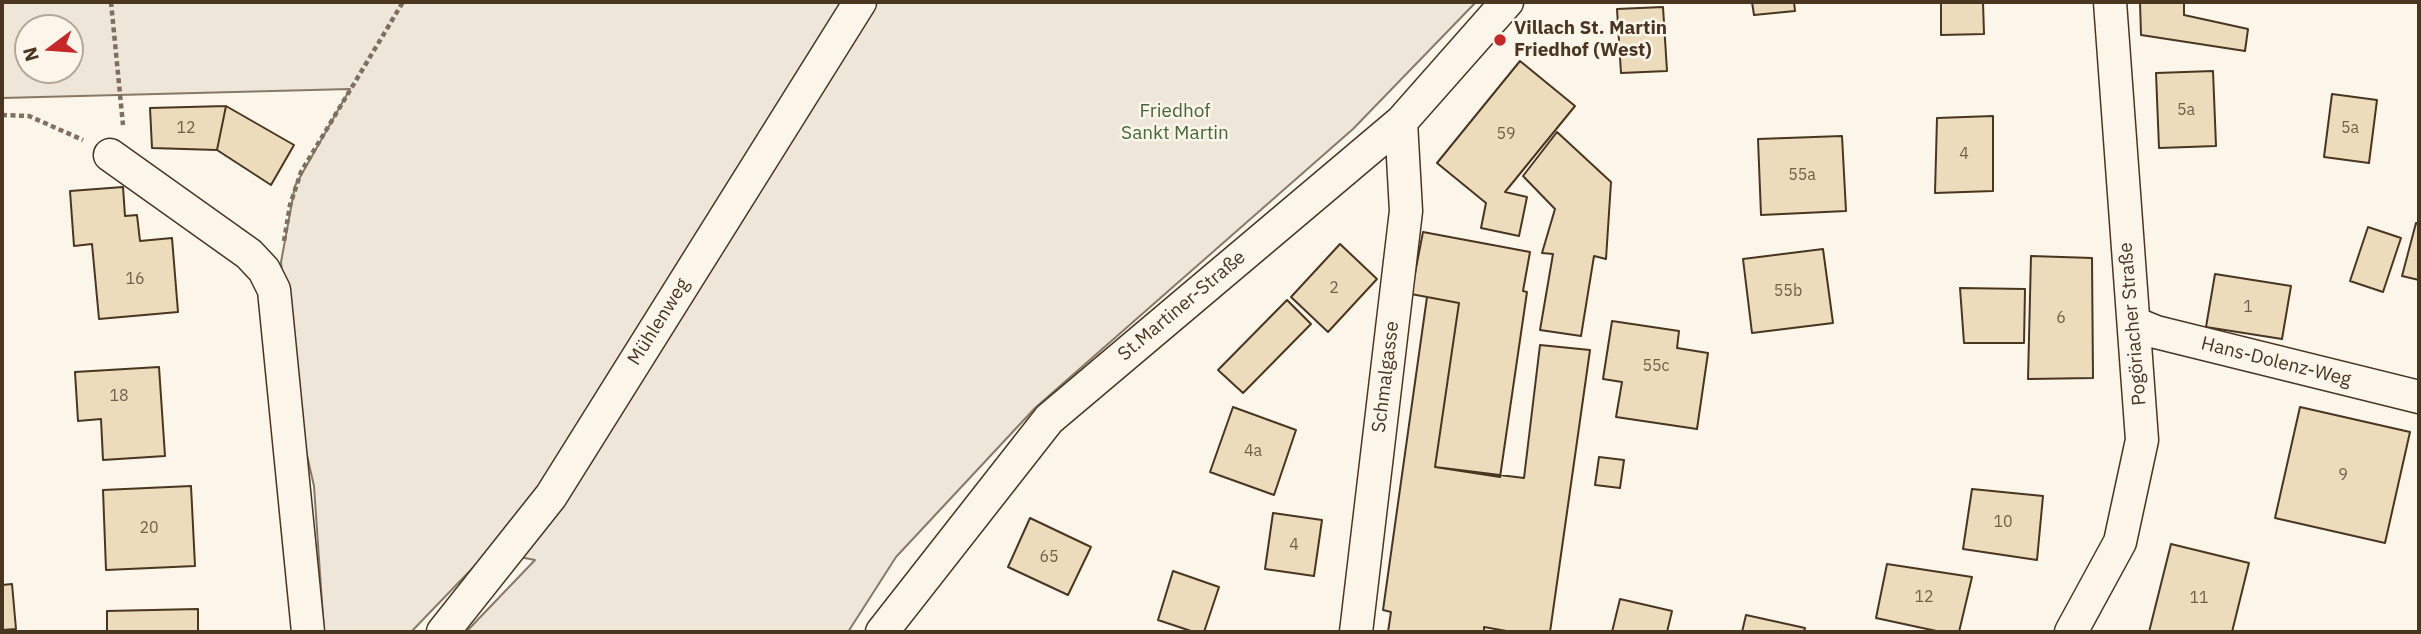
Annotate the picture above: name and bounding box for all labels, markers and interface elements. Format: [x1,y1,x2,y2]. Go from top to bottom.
north arrow [14,14,84,84]
place label: Villach St. Martin Friedhof (West) [1514,18,1667,62]
marker: Villach St. Martin Friedhof (West) [1492,32,1508,48]
text: N [17,44,44,64]
house number: 5a [2177,100,2195,120]
park label: Friedhof Sankt Martin [1121,101,1229,145]
house number: 12 [176,118,196,138]
house number: 5a [2341,118,2359,138]
house number: 59 [1496,124,1516,144]
house number: 4 [1959,144,1969,164]
house number: 55a [1788,165,1816,185]
street label: Pogöriacher Straße [2115,241,2151,407]
street label: St.Martiner-Straße [1114,246,1250,366]
house number: 16 [125,269,145,289]
street label: Mühlenweg [623,274,695,370]
house number: 2 [1329,278,1339,298]
house number: 55b [1774,281,1802,301]
house number: 1 [2243,297,2253,317]
house number: 6 [2056,308,2066,328]
street label: Schmalgasse [1368,320,1404,434]
street label: Hans-Dolenz-Weg [2199,332,2353,392]
house number: 55c [1642,356,1670,376]
house number: 18 [109,386,129,406]
house number: 4a [1244,441,1262,461]
house number: 9 [2338,465,2348,485]
house number: 10 [1993,512,2013,532]
house number: 20 [139,518,159,538]
house number: 4 [1289,535,1299,555]
house number: 65 [1039,547,1059,567]
house number: 12 [1914,587,1934,607]
house number: 11 [2189,588,2209,608]

